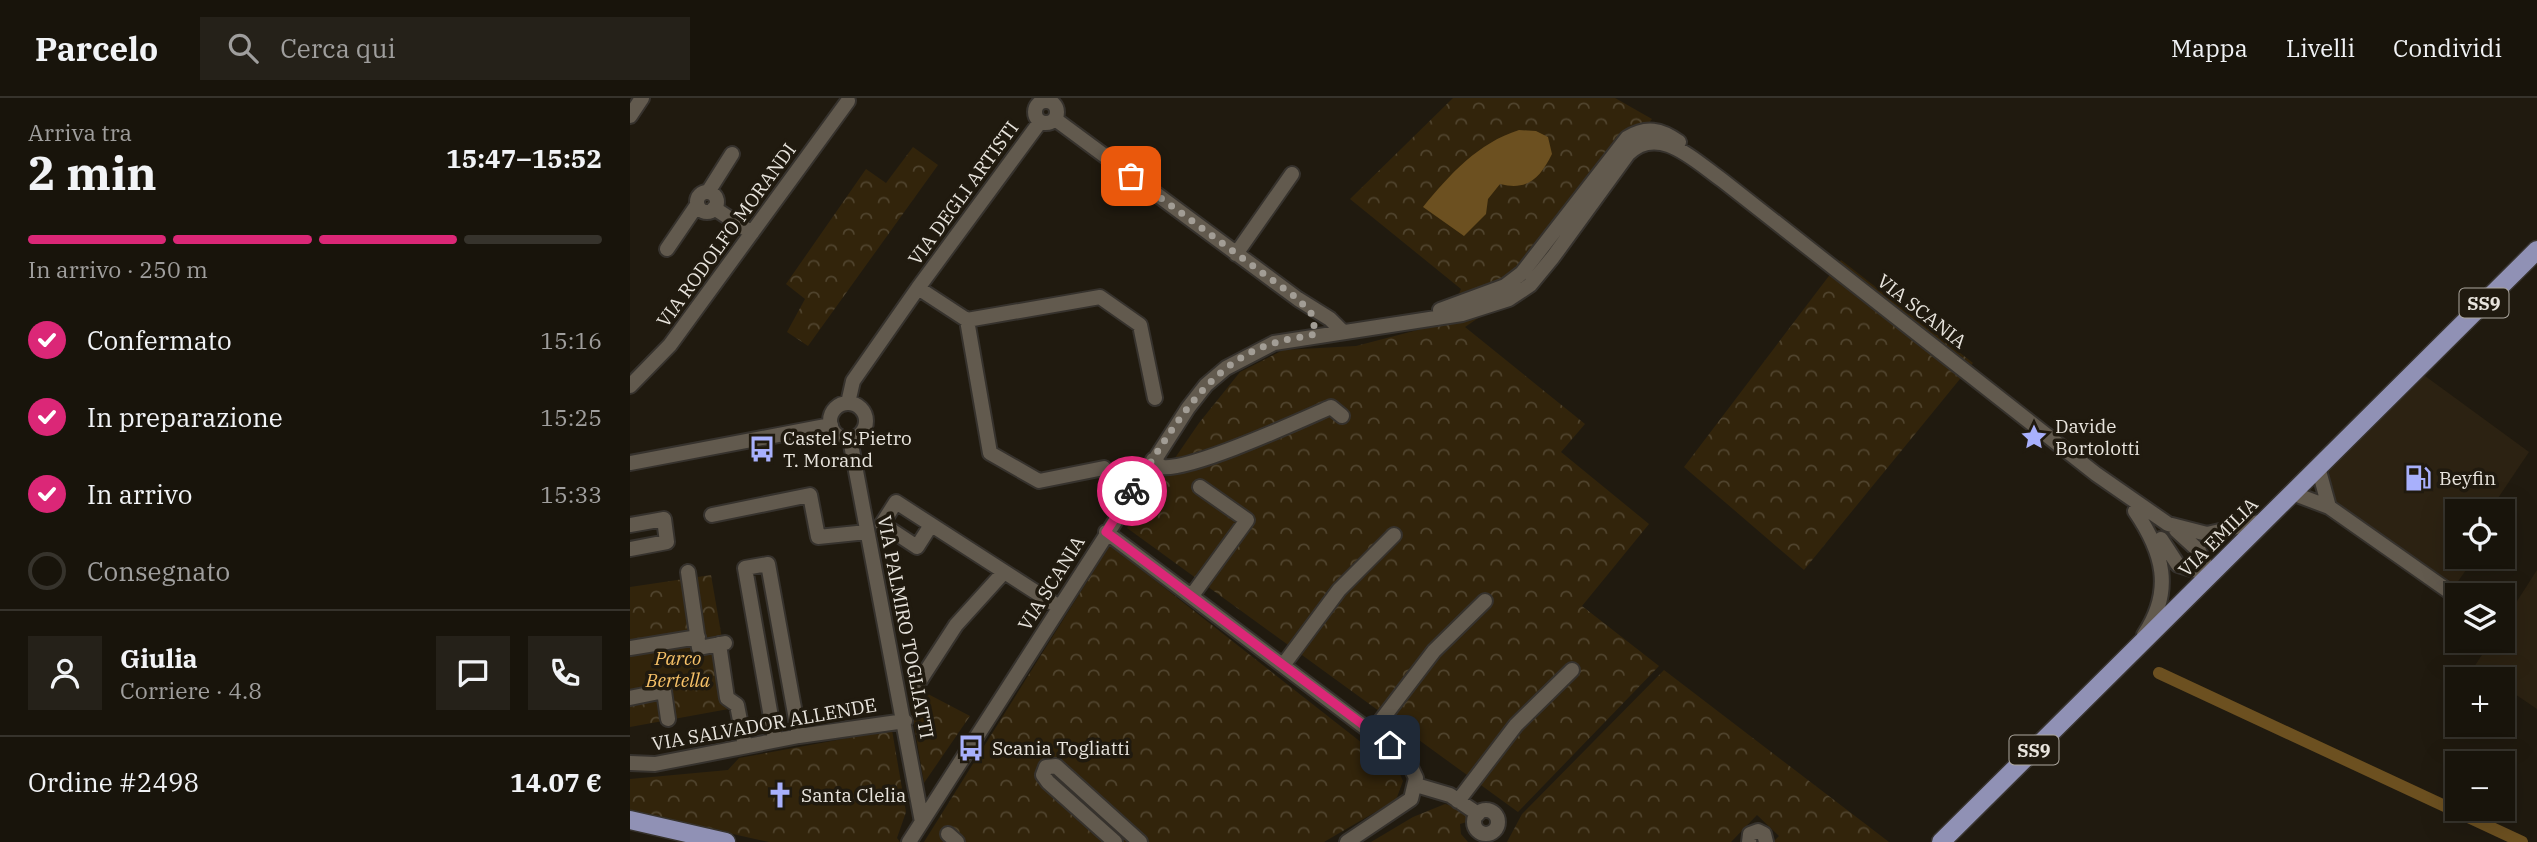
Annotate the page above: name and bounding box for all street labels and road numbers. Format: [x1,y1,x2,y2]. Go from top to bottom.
street label: VIA DEGLI ARTISTI [903,116,1023,270]
street label: VIA RODOLFO MORANDI [651,138,801,332]
street label: VIA SCANIA [1872,269,1972,353]
road number: SS9 [2459,288,2508,318]
street label: VIA EMILIA [2173,492,2263,582]
street label: VIA PALMIRO TOGLIATTI [873,513,939,741]
street label: VIA SCANIA [1012,531,1090,635]
street label: VIA SALVADOR ALLENDE [650,692,878,756]
road number: SS9 [2010,736,2058,764]

